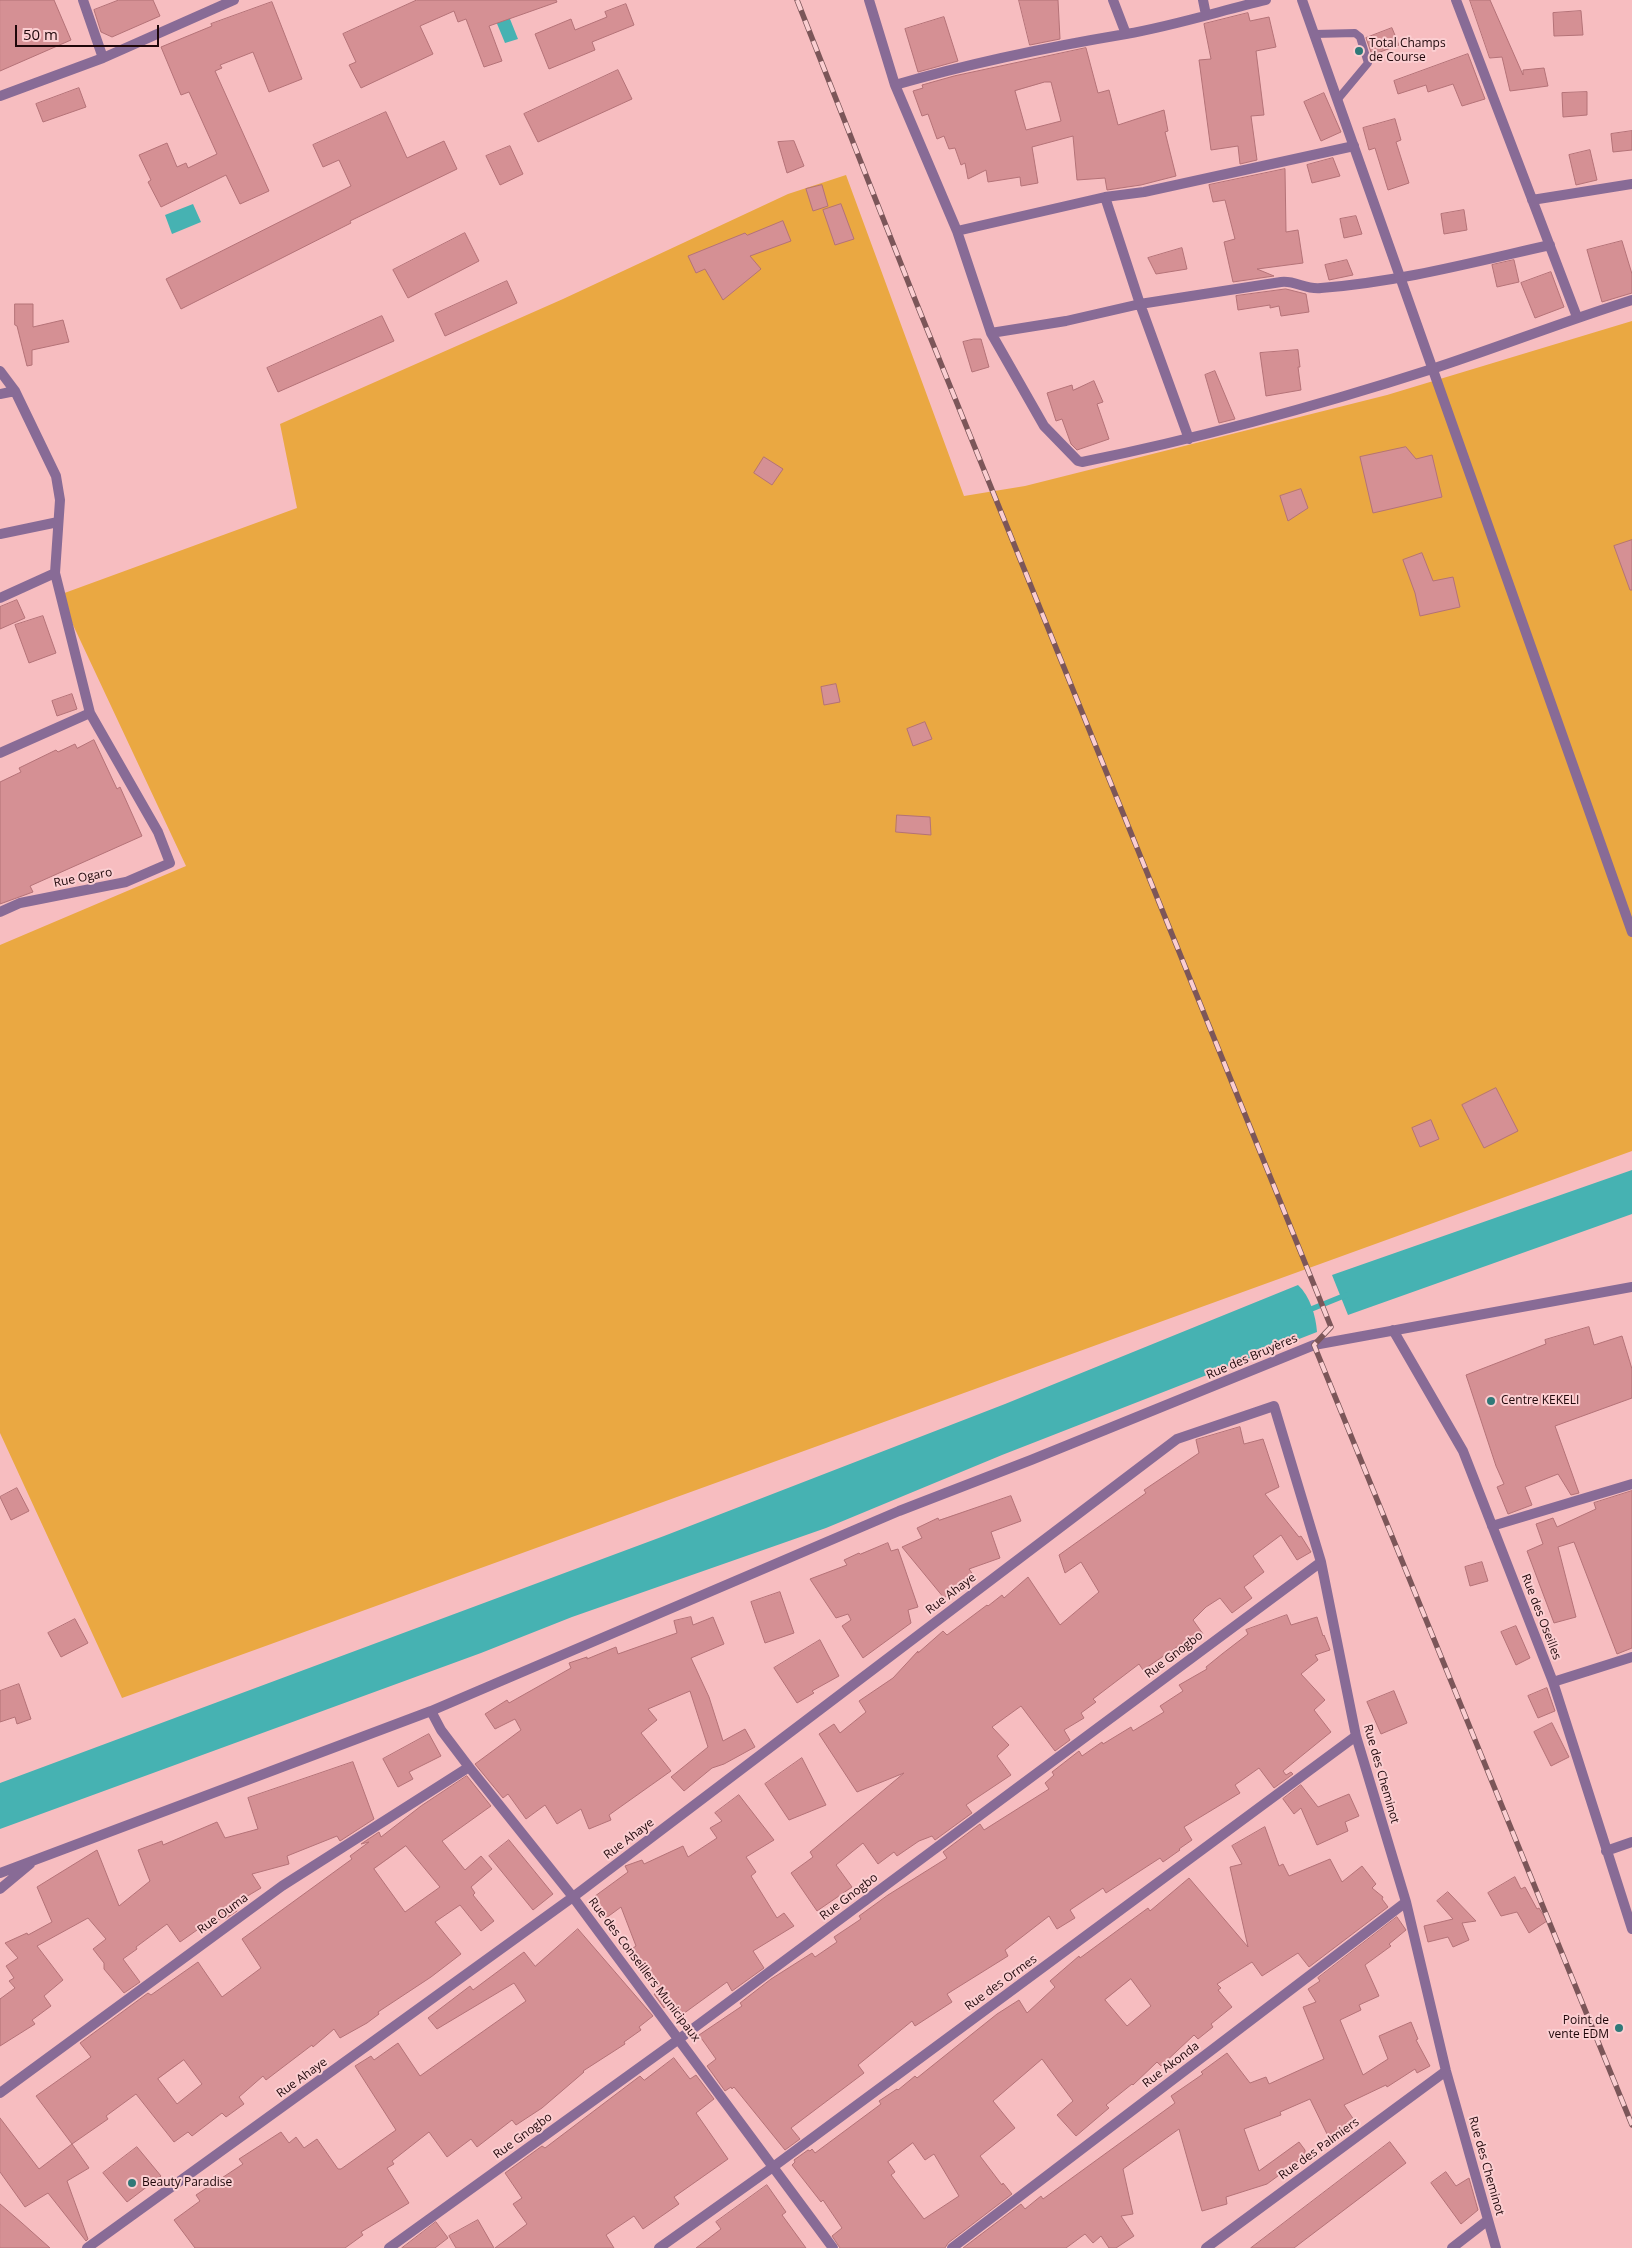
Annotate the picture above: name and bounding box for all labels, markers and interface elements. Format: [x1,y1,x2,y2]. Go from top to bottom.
scale bar [18,15,161,47]
text: 50 m [23,24,58,44]
place label: Total Champs de Course [1369,37,1446,65]
marker: Total Champs de Course [1353,45,1365,57]
street label: Rue Ogaro [53,865,113,891]
street label: Rue des Bruyères [1204,1331,1300,1383]
place label: Centre KEKELI [1501,1394,1579,1408]
marker: Centre KEKELI [1485,1395,1497,1407]
street label: Rue Ahaye [923,1571,979,1617]
street label: Rue des Oseilles [1518,1572,1564,1662]
street label: Rue Gnogbo [1142,1628,1206,1682]
street label: Rue des Cheminot [1360,1723,1402,1825]
street label: Rue Ahaye [601,1816,657,1862]
street label: Rue Gnogbo [817,1870,881,1924]
street label: Rue Ouma [195,1891,251,1937]
street label: Rue des Conseillers Municipaux [585,1895,703,2045]
street label: Rue des Ormes [962,1952,1040,2014]
place label: Point de vente EDM [1549,2014,1609,2042]
marker: Point de vente EDM [1613,2022,1625,2034]
street label: Rue Akonda [1140,2039,1202,2091]
street label: Rue Ahaye [274,2055,330,2101]
street label: Rue Gnogbo [491,2110,555,2162]
street label: Rue des Palmiers [1276,2115,1362,2183]
street label: Rue des Cheminot [1465,2115,1507,2217]
place label: Beauty Paradise [142,2176,232,2190]
marker: Beauty Paradise [126,2177,138,2189]

